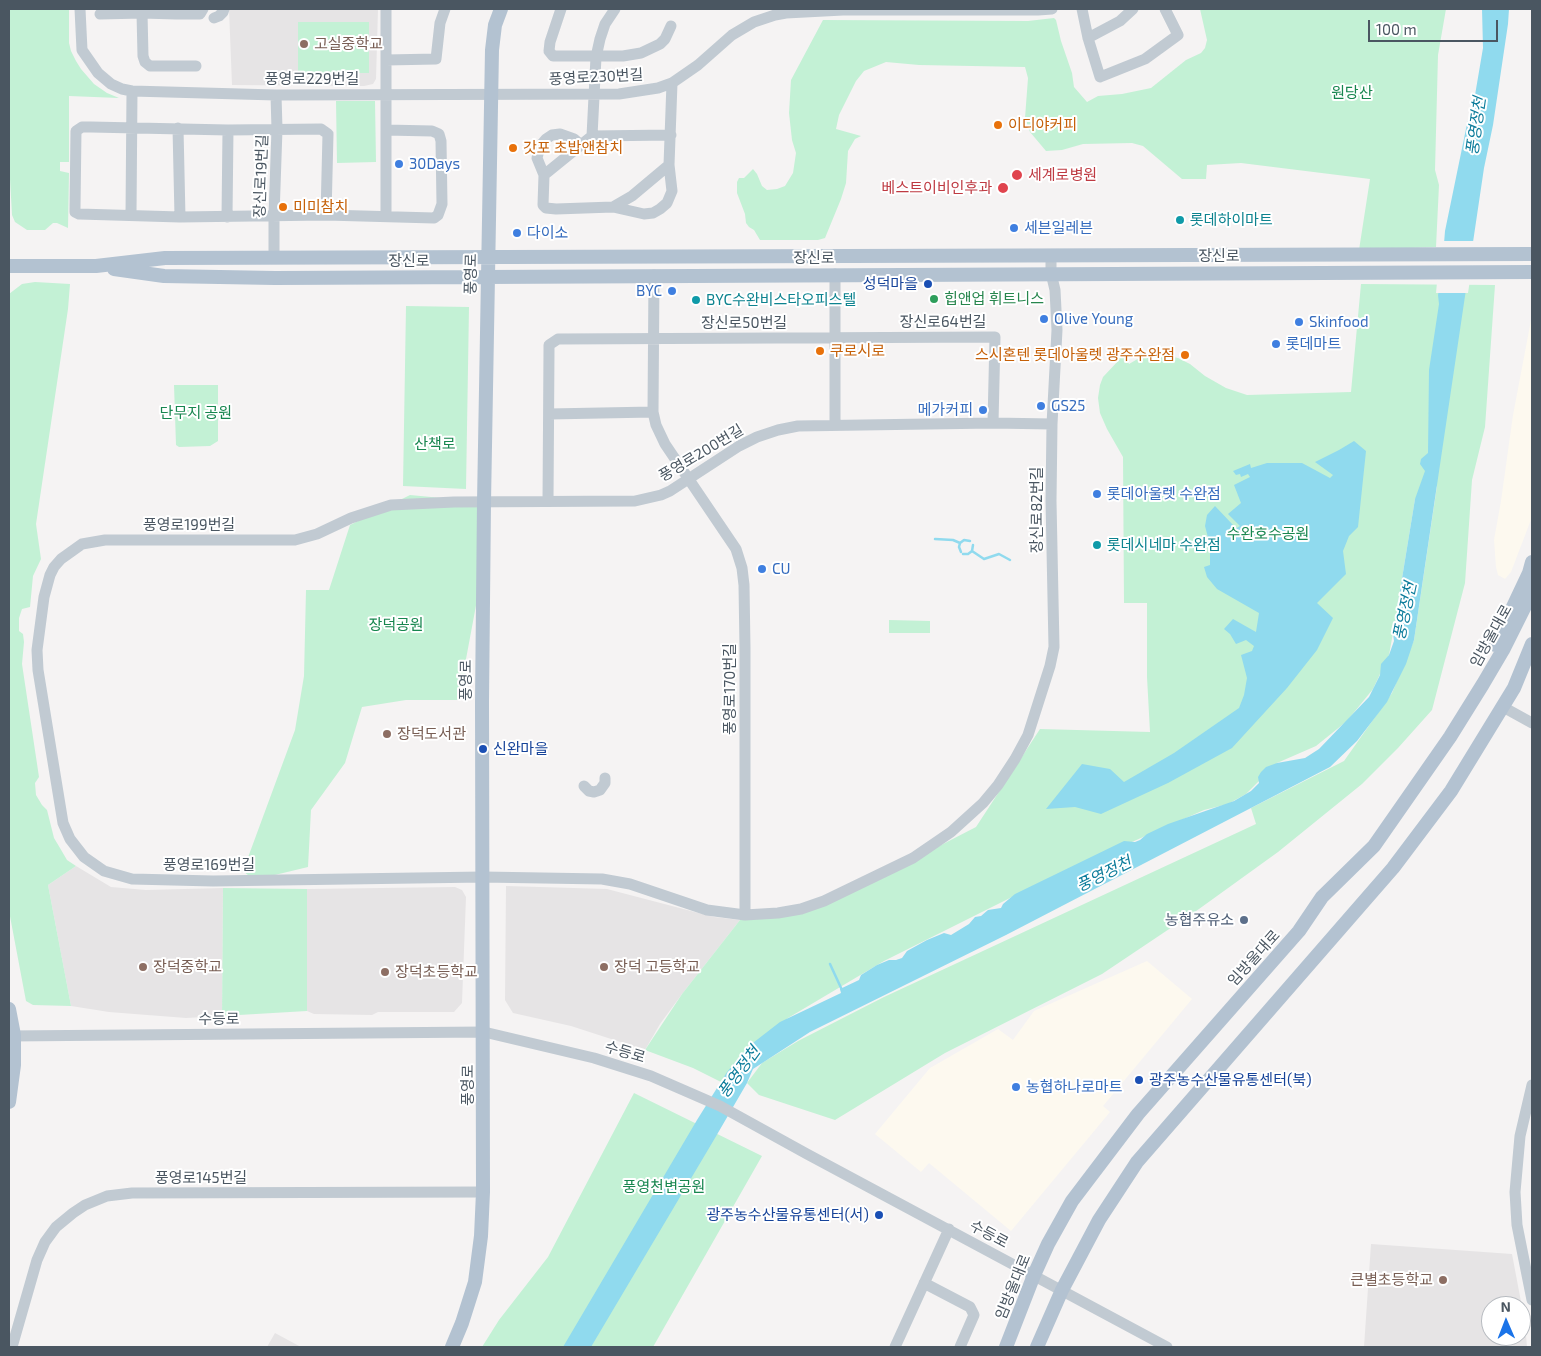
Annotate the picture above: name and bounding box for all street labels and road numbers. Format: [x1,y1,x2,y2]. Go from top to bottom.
street label: 풍영로230번길 [548,66,644,88]
street label: 풍영로229번길 [265,70,359,88]
street label: 장신로19번길 [251,134,271,218]
street label: 장신로 [1198,247,1240,265]
street label: 장신로 [793,249,835,267]
street label: 장신로 [388,252,430,270]
street label: 풍영로 [462,253,480,295]
street label: 장신로64번길 [900,313,986,331]
street label: 장신로50번길 [701,314,787,332]
street label: 풍영로200번길 [655,421,747,485]
street label: 장신로82번길 [1028,467,1046,553]
street label: 풍영로199번길 [143,516,235,534]
street label: 임방울대로 [1466,601,1516,671]
street label: 풍영로170번길 [721,643,739,735]
street label: 풍영로 [457,659,475,701]
street label: 풍영로169번길 [163,856,255,874]
street label: 임방울대로 [1224,926,1284,990]
street label: 수등로 [198,1010,240,1028]
street label: 수등로 [603,1037,647,1067]
street label: 풍영로 [459,1064,477,1106]
street label: 풍영로145번길 [155,1169,247,1187]
street label: 수등로 [966,1216,1012,1252]
street label: 임방울대로 [992,1252,1034,1322]

